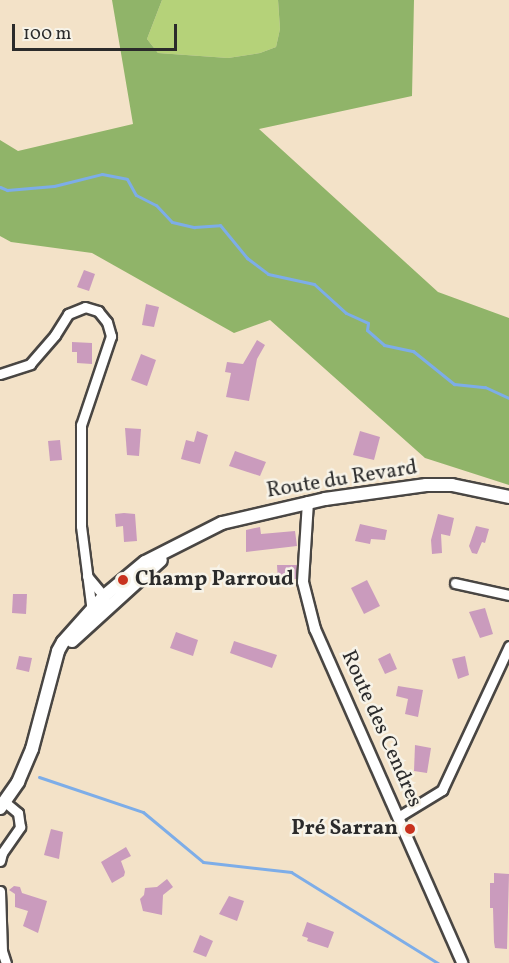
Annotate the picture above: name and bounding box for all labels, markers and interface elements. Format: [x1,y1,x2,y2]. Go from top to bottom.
scale bar [15,12,180,50]
text: 100 m [23,22,72,47]
street label: Route du Revard [265,456,419,504]
place label: Champ Parroud [135,567,294,593]
marker: Champ Parroud [116,573,130,587]
street label: Route des Cendres [335,647,427,811]
place label: Pré Sarran [291,816,398,842]
marker: Pré Sarran [403,822,417,836]

